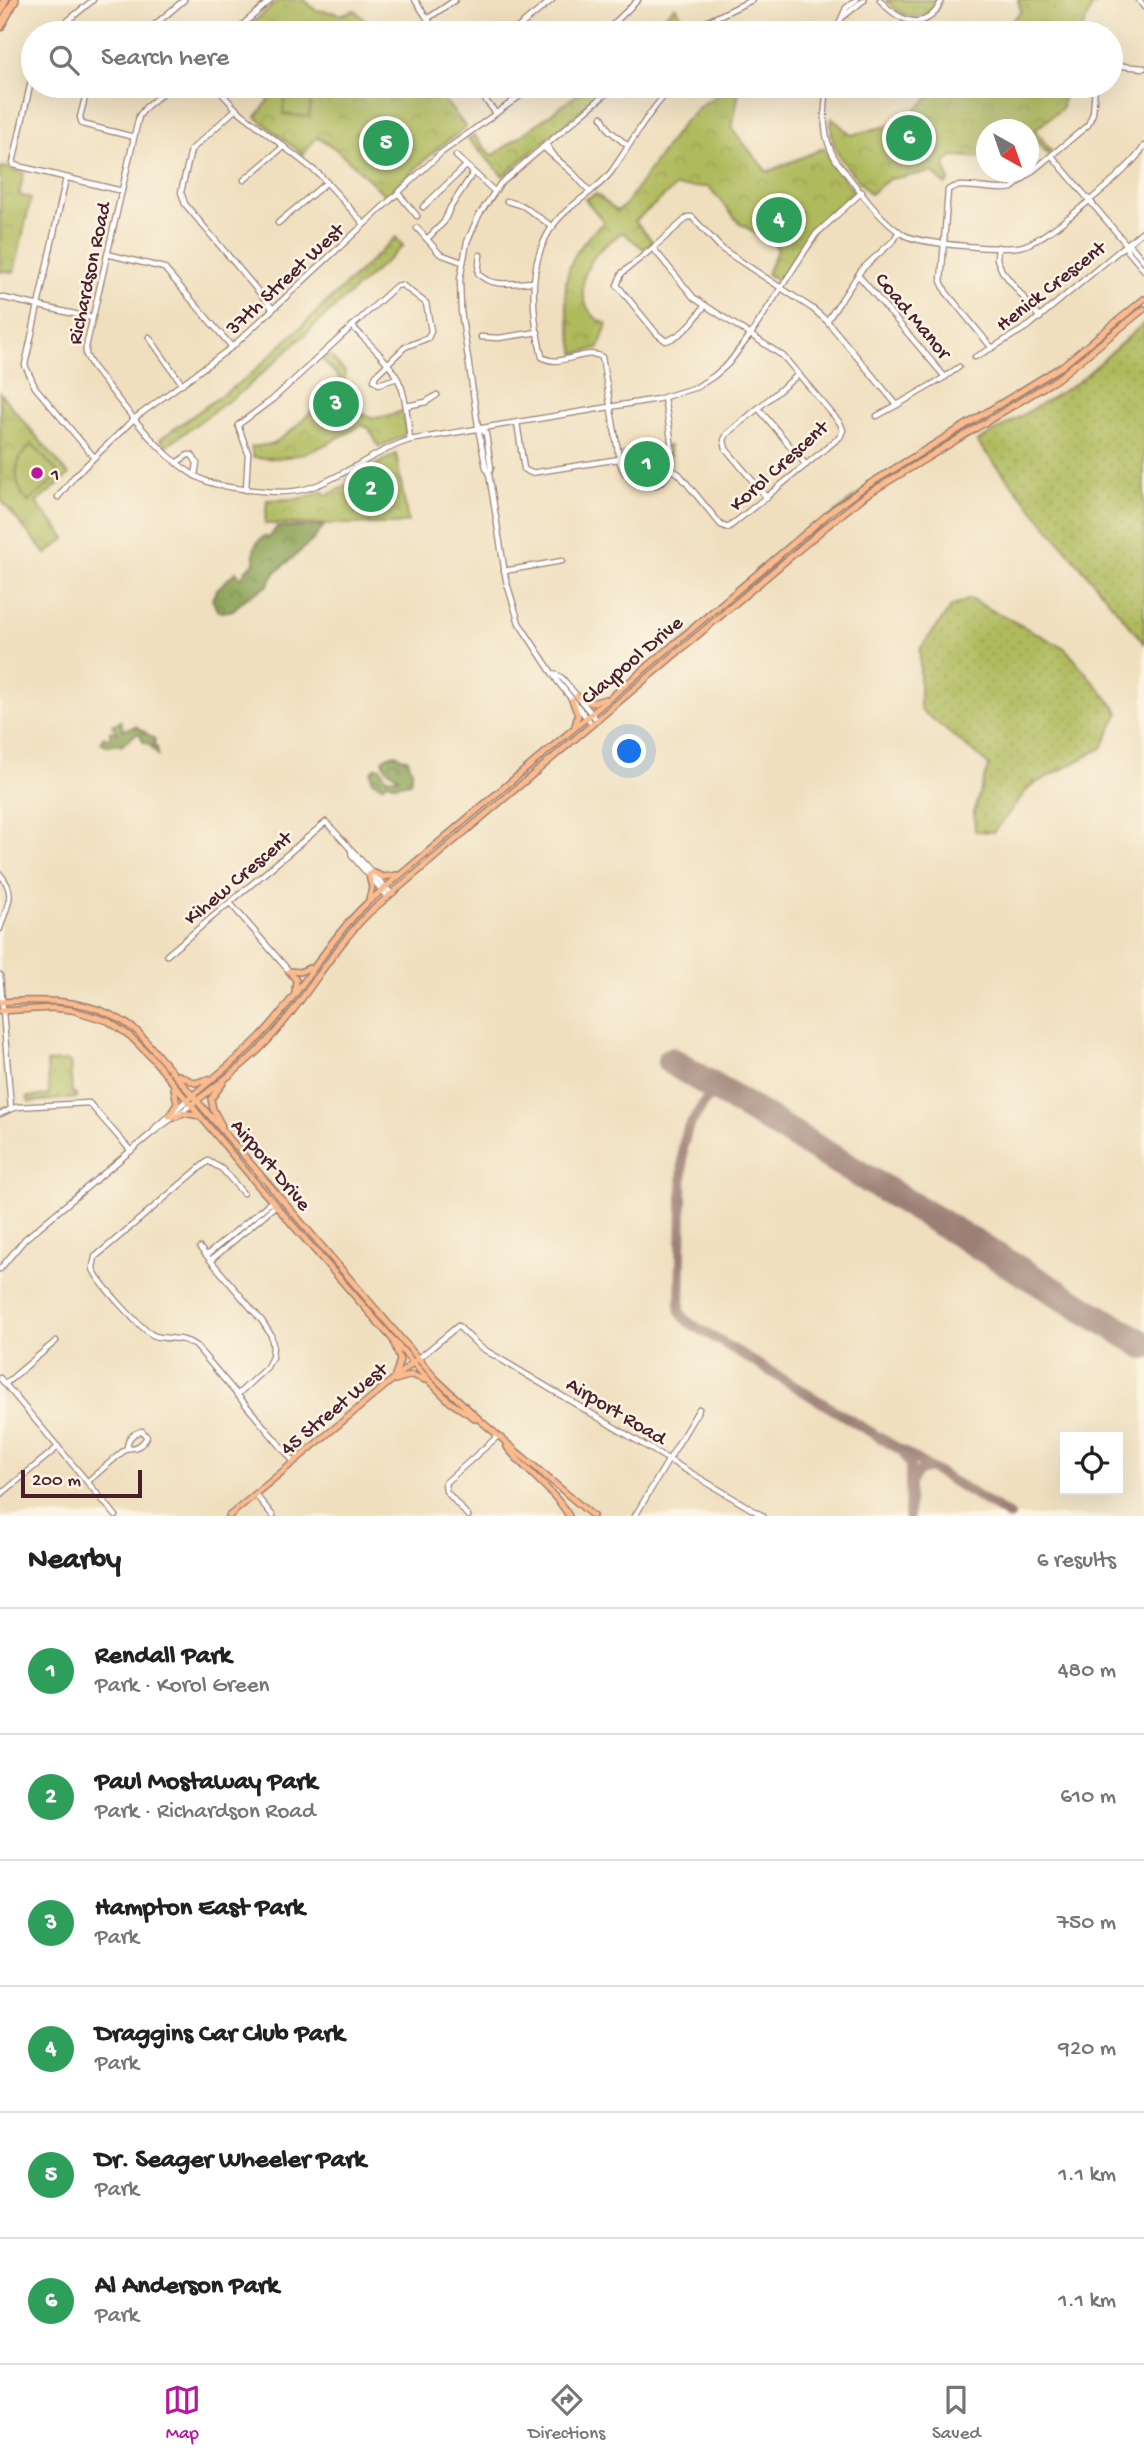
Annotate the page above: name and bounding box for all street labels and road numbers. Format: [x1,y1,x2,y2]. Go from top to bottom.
street label: Richardson Road [64,199,119,347]
street label: 37th Street West [221,218,352,342]
street label: Henick Crescent [992,236,1114,338]
street label: Coad Manor [868,269,956,367]
street label: Korol Crescent [726,415,837,518]
street label: Claypool Drive [577,611,690,712]
street label: Kihew Crescent [180,826,300,932]
street label: Airport Drive [224,1115,316,1218]
street label: 45 Street West [277,1357,396,1463]
street label: Airport Road [561,1373,671,1454]

